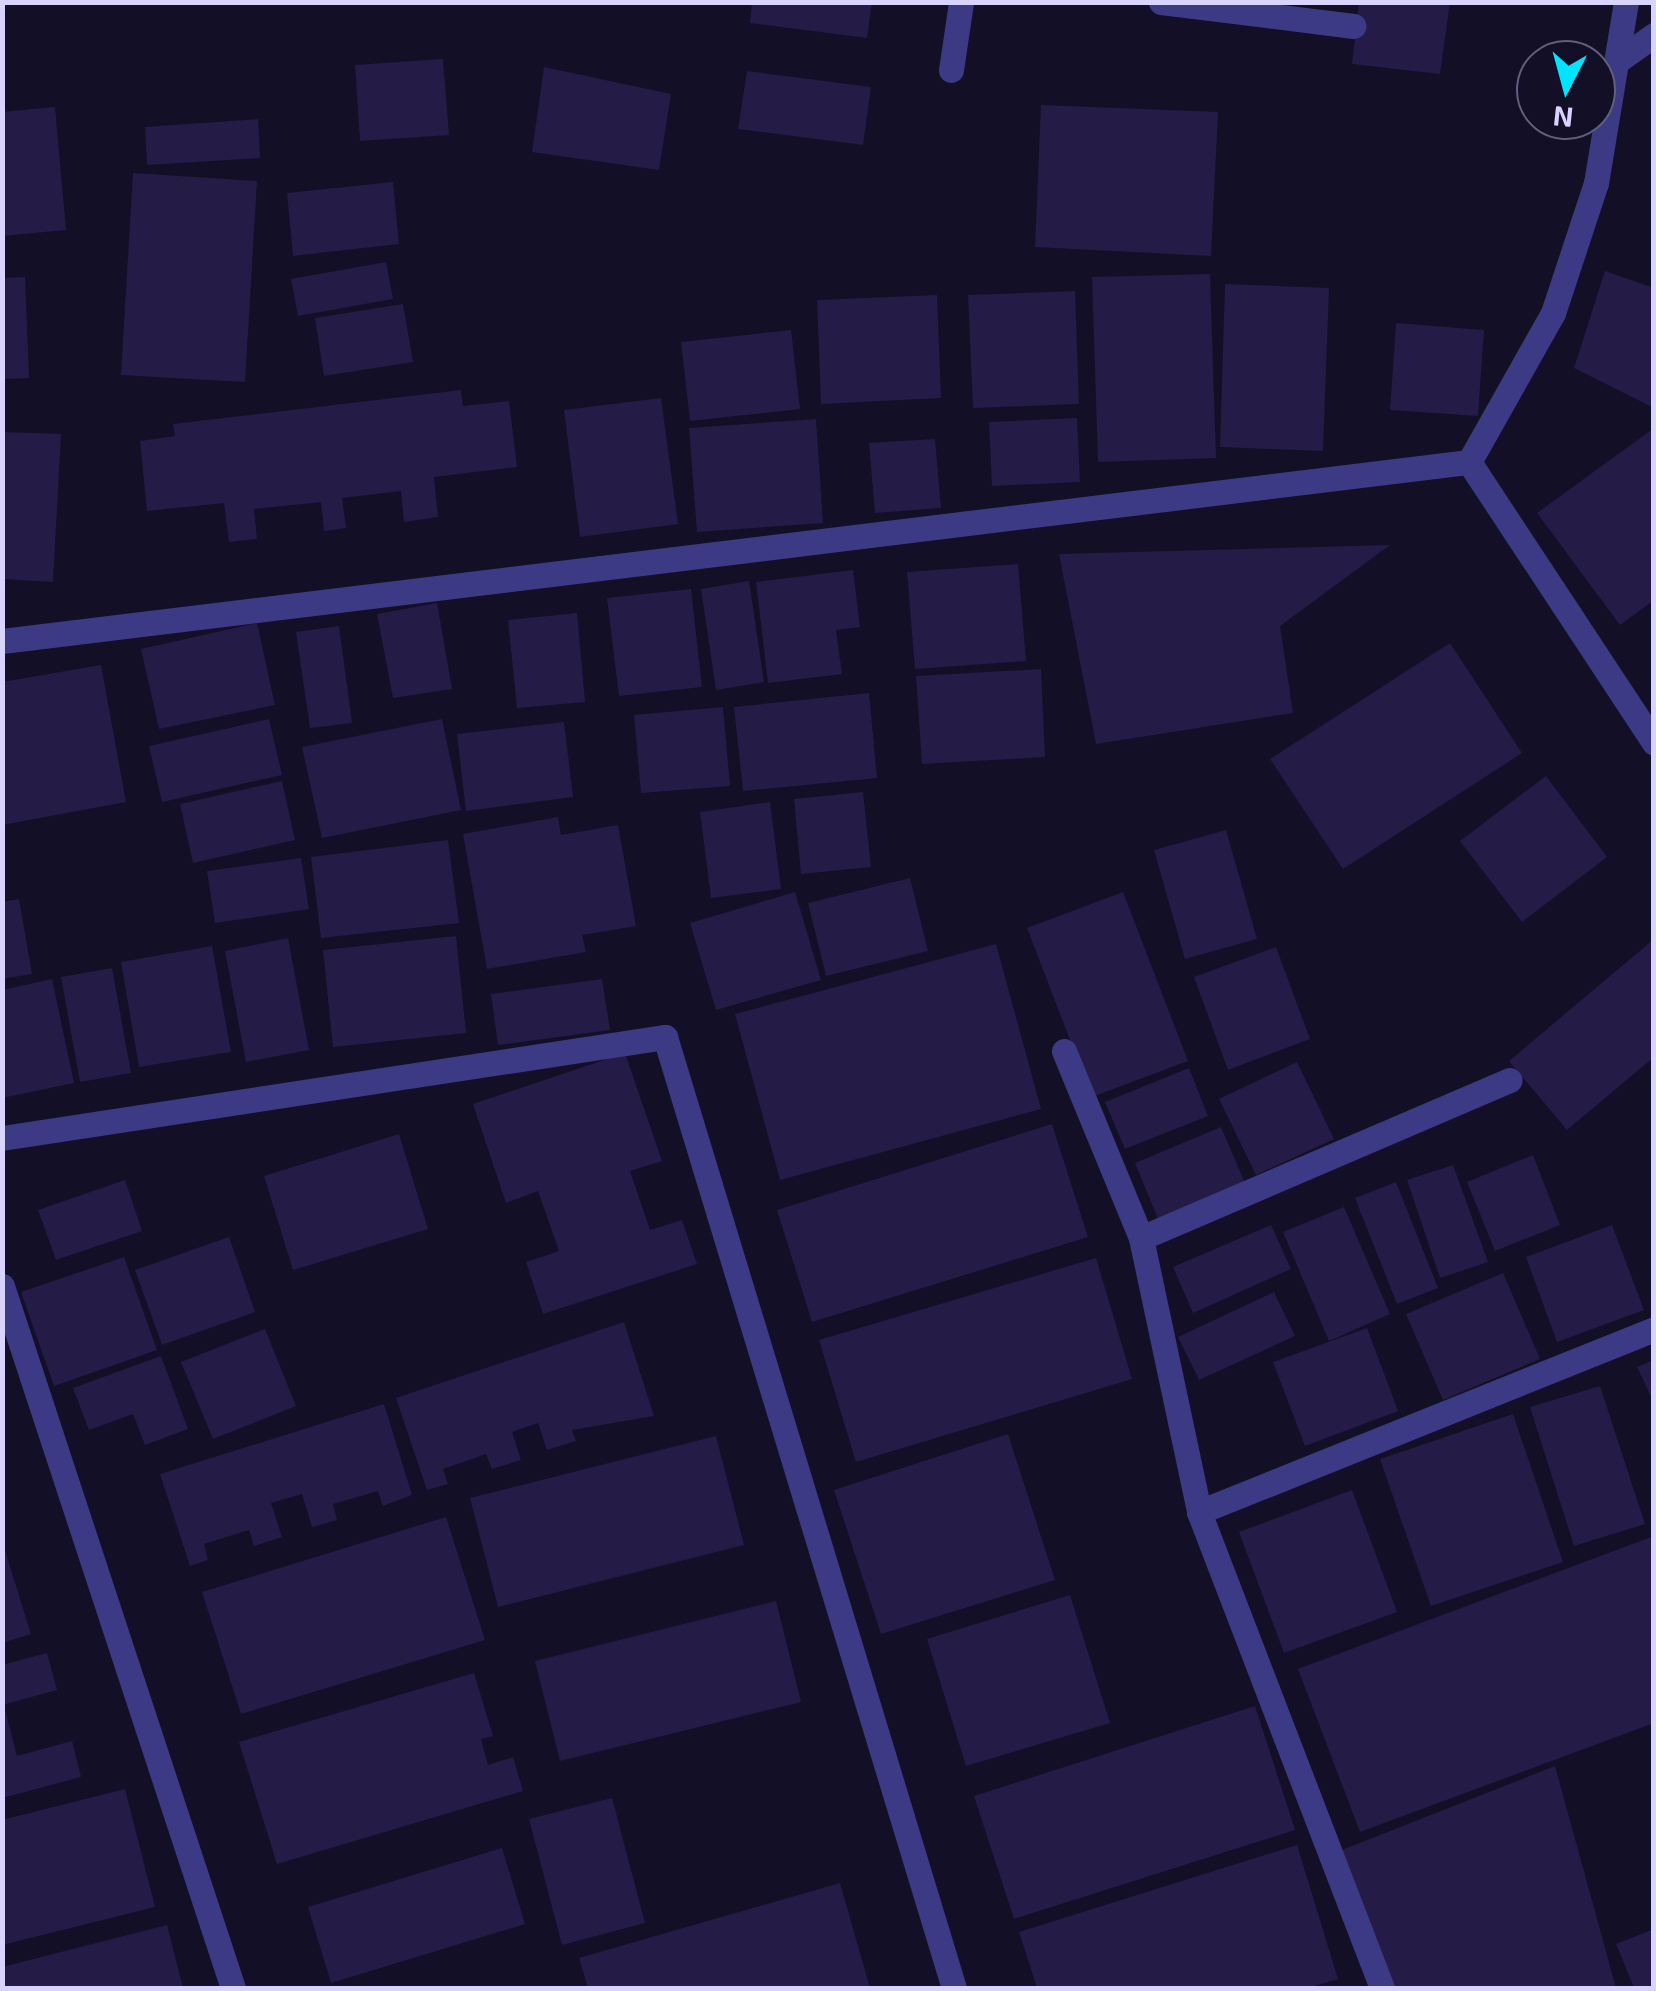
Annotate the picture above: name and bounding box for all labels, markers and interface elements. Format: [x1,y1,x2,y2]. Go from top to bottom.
north arrow [1516,40,1616,140]
text: N [1551,100,1575,136]

